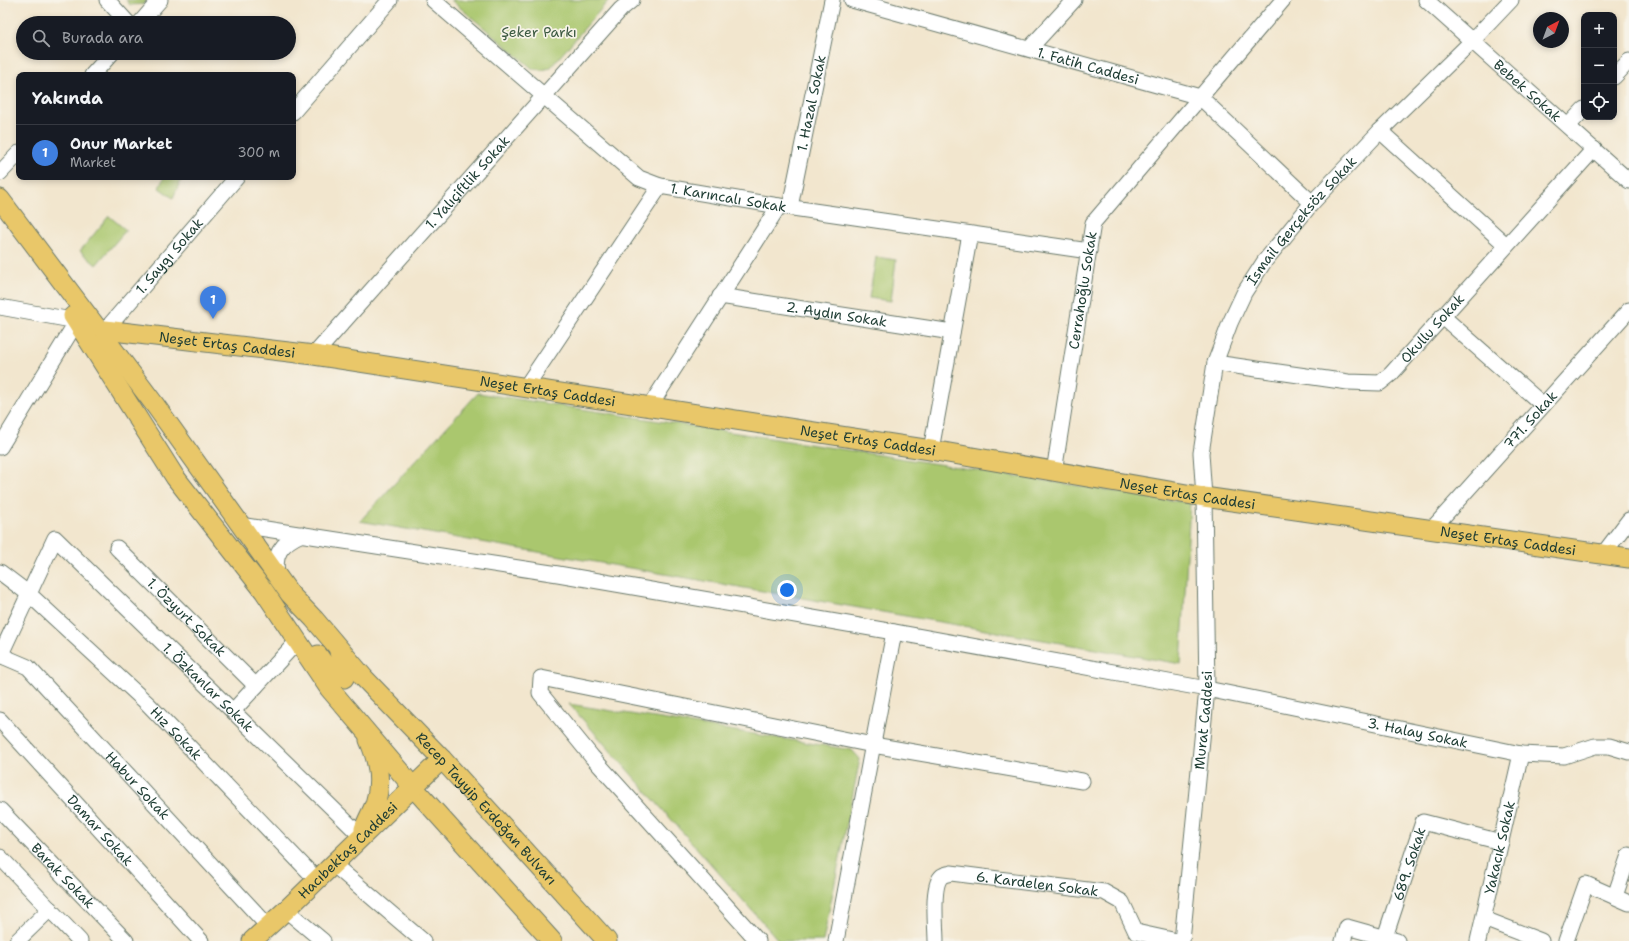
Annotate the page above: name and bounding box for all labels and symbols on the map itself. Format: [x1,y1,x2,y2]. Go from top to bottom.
north arrow [1533,12,1569,48]
park label: Şeker Parkı [501,23,577,41]
street label: 1. Fatih Caddesi [1035,43,1141,89]
street label: 1. Hazal Sokak [792,53,830,153]
street label: Bebek Sokak [1490,55,1565,126]
street label: 1. Yalıçiftlik Sokak [421,132,514,233]
street label: İsmail Gerçeksöz Sokak [1243,152,1361,288]
street label: 1. Karıncalı Sokak [669,179,788,216]
street label: 1. Saygı Sokak [131,214,207,298]
street label: Cerrahoğlu Sokak [1064,230,1101,351]
pin: 1 [200,286,226,319]
street label: Okullu Sokak [1396,290,1468,367]
street label: 2. Aydın Sokak [785,297,888,331]
street label: Neşet Ertaş Caddesi [158,328,296,362]
street label: Neşet Ertaş Caddesi [479,372,617,410]
street label: 771. Sokak [1500,387,1561,452]
street label: Neşet Ertaş Caddesi [799,421,937,460]
street label: Neşet Ertaş Caddesi [1118,474,1257,513]
street label: Neşet Ertaş Caddesi [1439,522,1577,559]
street label: 1. Özyurt Sokak [143,574,230,660]
your location [777,580,797,600]
street label: 1. Özkanlar Sokak [159,639,258,736]
street label: Murat Caddesi [1190,670,1216,770]
street label: Hız Sokak [146,703,206,764]
street label: 3. Halay Sokak [1366,713,1469,752]
street label: Recep Tayyip Erdoğan Bulvarı [412,728,561,889]
street label: Habur Sokak [102,748,174,823]
street label: Damar Sokak [63,791,137,870]
street label: Hacıbektaş Caddesi [294,798,401,903]
street label: Yakacık Sokak [1480,799,1519,896]
street label: 689. Sokak [1389,825,1430,903]
street label: Barak Sokak [27,839,99,912]
street label: 6. Kardelen Sokak [975,867,1099,900]

